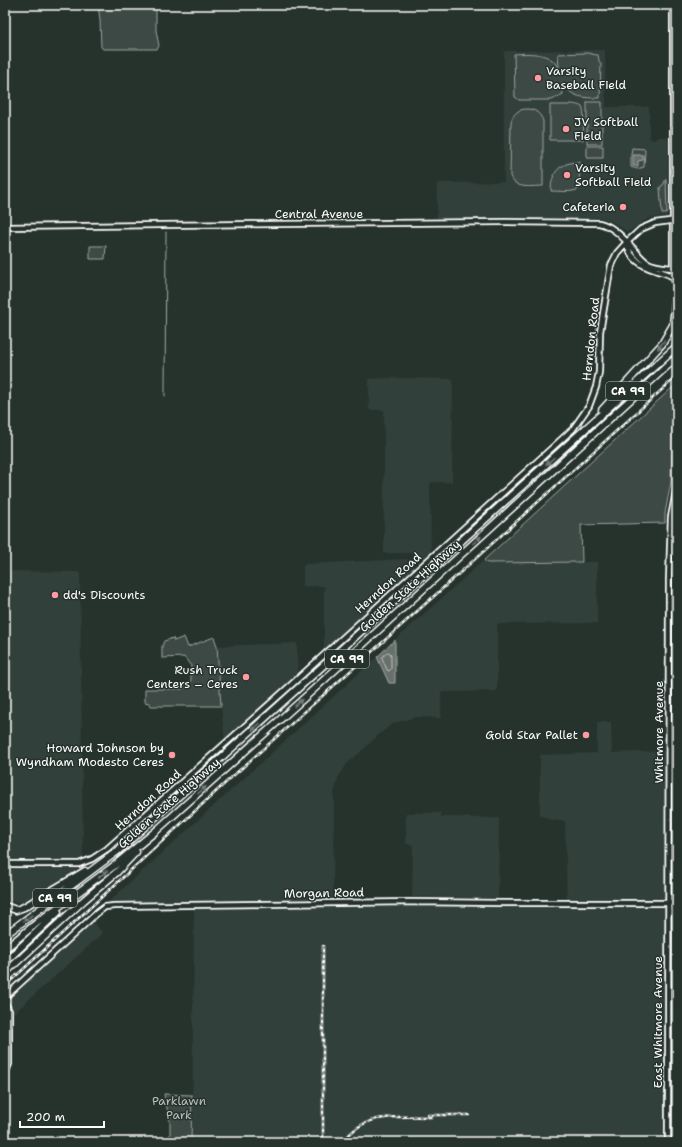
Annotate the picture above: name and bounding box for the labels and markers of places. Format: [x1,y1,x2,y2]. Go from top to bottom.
place label: Varsity Baseball Field [546,63,626,93]
marker: Varsity Baseball Field [533,73,543,83]
place label: JV Softball Field [574,114,638,144]
marker: JV Softball Field [561,124,571,134]
place label: Varsity Softball Field [575,160,652,190]
marker: Varsity Softball Field [562,170,572,180]
place label: Cafeteria [562,199,616,215]
marker: Cafeteria [618,202,628,212]
place label: dd's Discounts [63,587,145,603]
marker: dd's Discounts [50,590,60,600]
place label: Rush Truck Centers – Ceres [147,662,238,692]
marker: Rush Truck Centers – Ceres [241,672,251,682]
place label: Gold Star Pallet [485,727,578,743]
marker: Gold Star Pallet [581,730,591,740]
place label: Howard Johnson by Wyndham Modesto Ceres [16,740,164,770]
marker: Howard Johnson by Wyndham Modesto Ceres [167,750,177,760]

